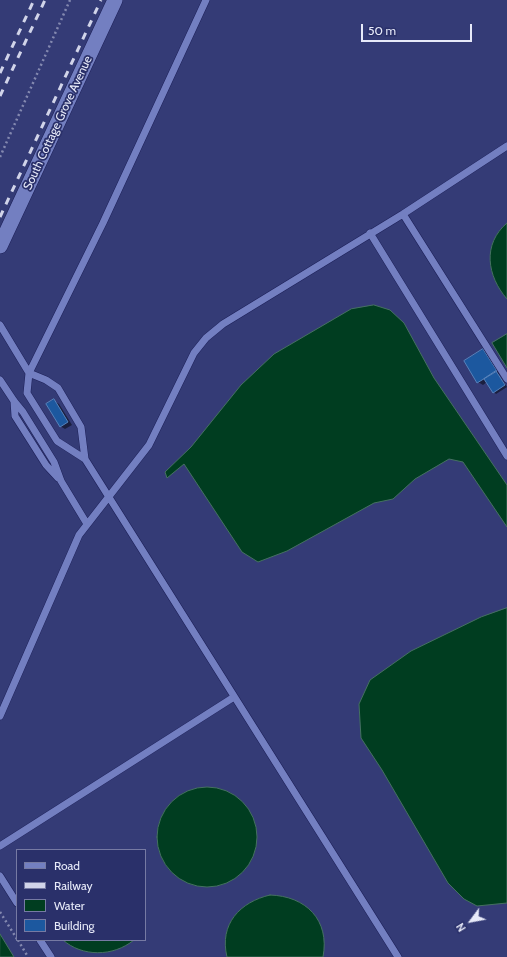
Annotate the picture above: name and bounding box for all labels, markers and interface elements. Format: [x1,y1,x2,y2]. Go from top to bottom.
scale bar [363,16,474,42]
text: 50 m [368,23,396,38]
street label: South Cottage Grove Avenue [21,54,95,192]
legend [16,849,146,941]
text: Road [54,858,80,873]
text: Railway [54,878,92,893]
text: Water [54,898,84,913]
north arrow [451,901,491,941]
text: Building [54,918,95,933]
text: N [453,920,469,934]

